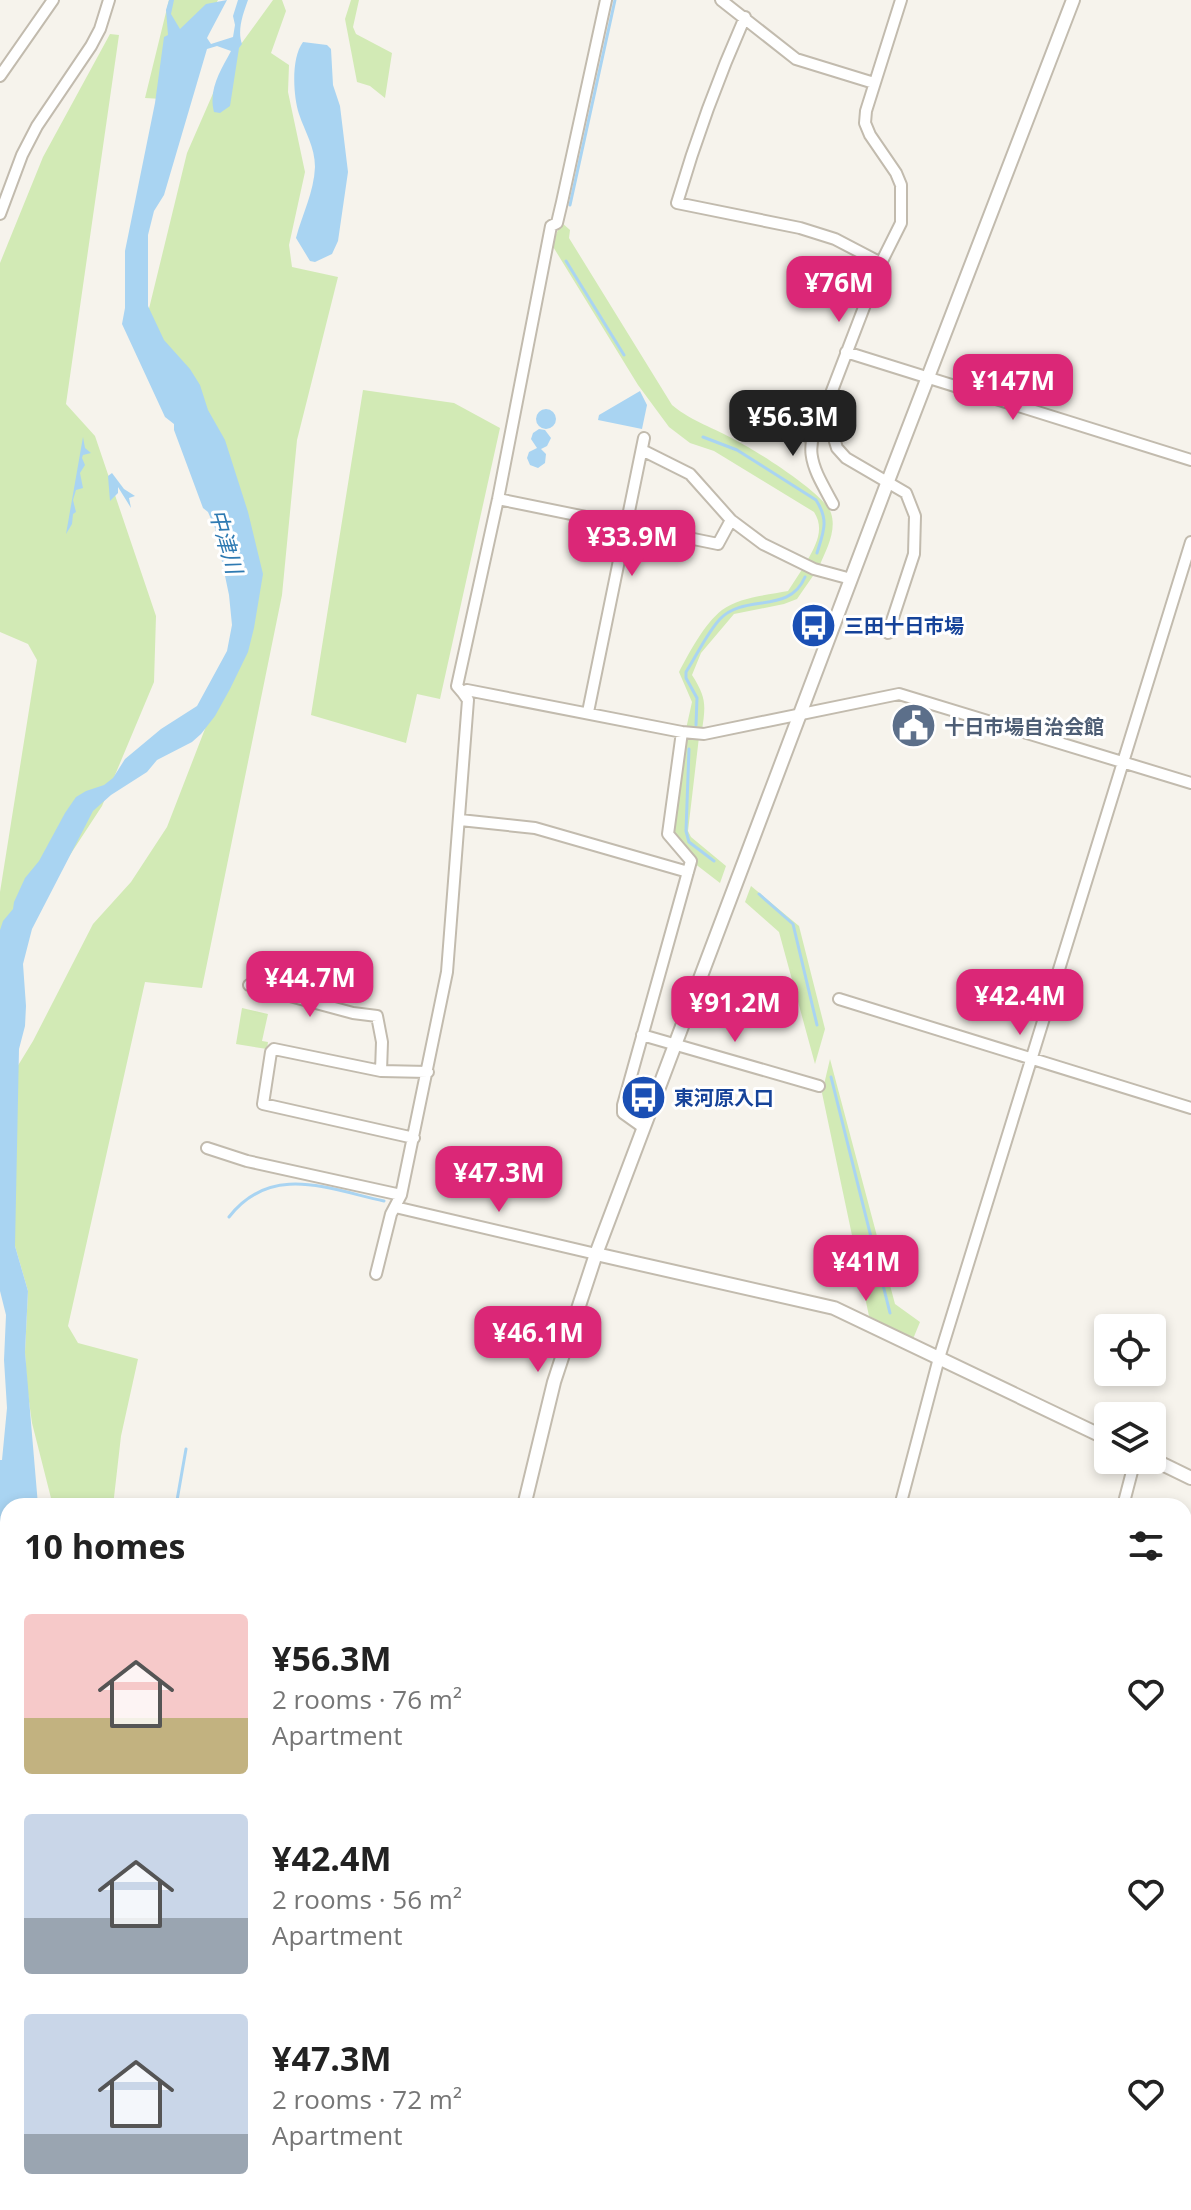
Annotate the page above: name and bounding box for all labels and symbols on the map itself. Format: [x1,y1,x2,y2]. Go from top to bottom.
pin: ¥76M [792,256,886,324]
pin: ¥147M [957,354,1069,422]
pin: ¥56.3M [728,390,858,458]
water label: 中津川 [203,505,251,579]
pin: ¥33.9M [567,510,697,578]
bus stop icon: 三田十日市場 [789,601,837,649]
place label: 三田十日市場 [844,612,964,639]
public building icon: 十日市場自治会館 [889,702,937,750]
place label: 十日市場自治会館 [944,713,1104,740]
pin: ¥44.7M [245,951,375,1019]
pin: ¥42.4M [955,969,1085,1037]
pin: ¥91.2M [670,976,800,1044]
bus stop icon: 東河原入口 [619,1073,667,1121]
place label: 東河原入口 [674,1084,774,1111]
pin: ¥47.3M [434,1146,564,1214]
pin: ¥41M [819,1235,913,1303]
pin: ¥46.1M [473,1306,603,1374]

